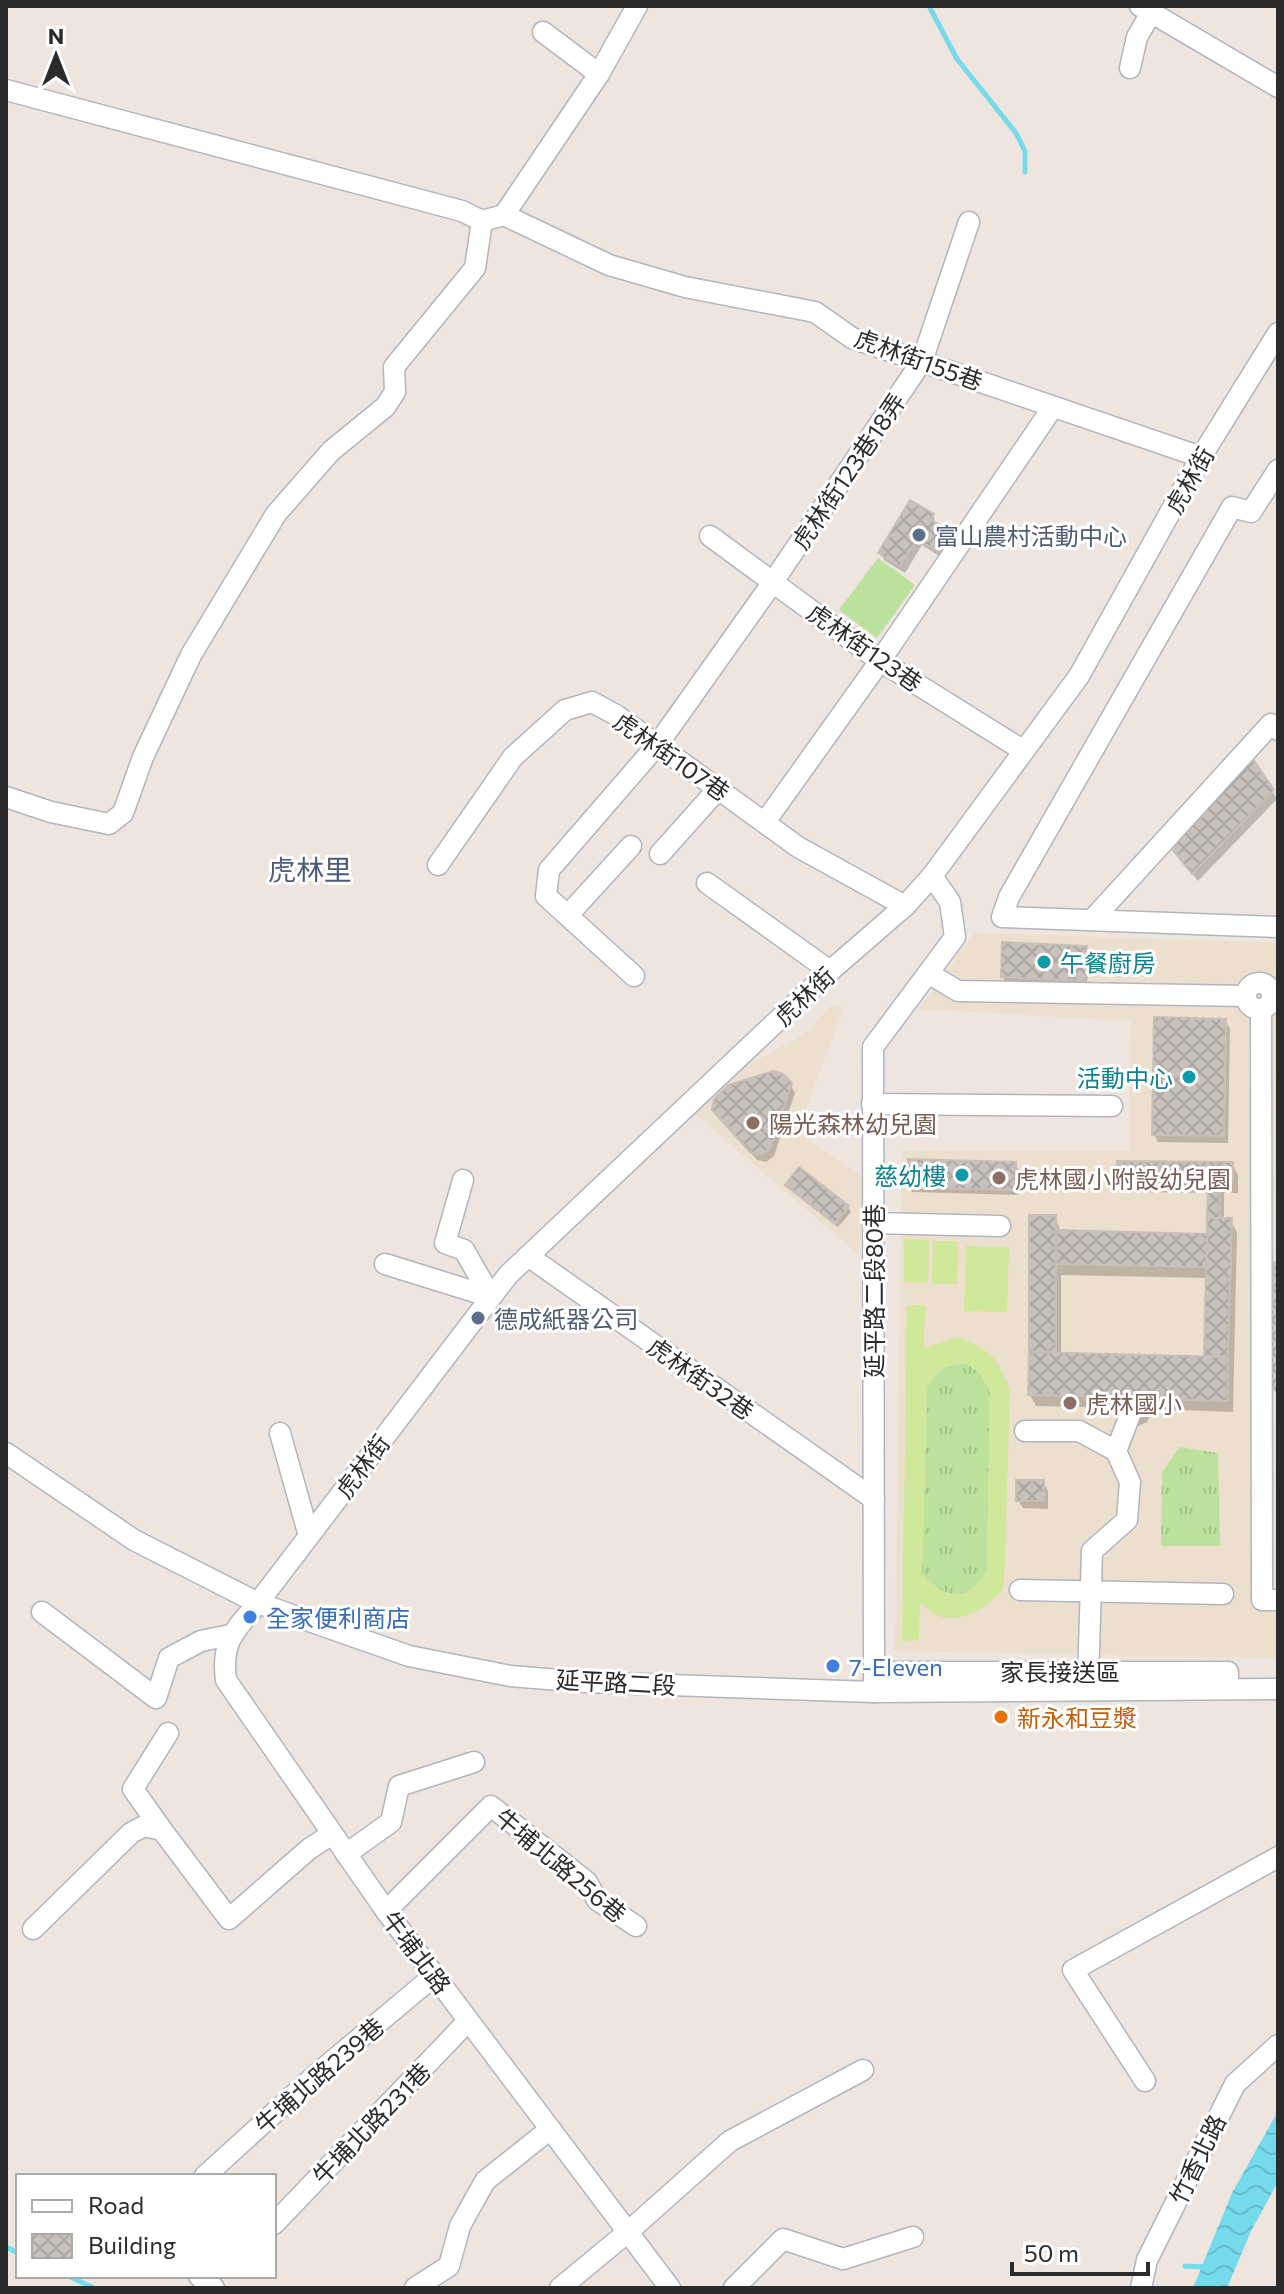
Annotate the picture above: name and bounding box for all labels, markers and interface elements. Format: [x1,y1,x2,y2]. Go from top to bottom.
north arrow [16,16,96,96]
text: N [48,22,64,49]
street label: 虎林街155巷 [851,322,987,396]
street label: 虎林街123巷18弄 [785,387,911,555]
street label: 虎林街 [1158,442,1220,518]
place label: 富山農村活動中心 [935,521,1127,550]
marker: 富山農村活動中心 [910,526,928,544]
street label: 虎林街123巷 [802,597,928,697]
street label: 虎林街107巷 [609,706,735,806]
district label: 虎林里 [268,852,352,886]
place label: 午餐廚房 [1060,948,1156,977]
marker: 午餐廚房 [1035,953,1053,971]
street label: 虎林街 [768,961,840,1031]
place label: 活動中心 [1077,1063,1173,1092]
marker: 活動中心 [1180,1068,1198,1086]
place label: 陽光森林幼兒園 [769,1109,937,1138]
marker: 陽光森林幼兒園 [744,1114,762,1132]
place label: 慈幼樓 [874,1161,946,1190]
place label: 虎林國小附設幼兒園 [1015,1164,1231,1193]
marker: 慈幼樓 [953,1166,971,1184]
marker: 虎林國小附設幼兒園 [990,1169,1008,1187]
street label: 延平路二段80巷 [859,1204,888,1378]
place label: 德成紙器公司 [494,1304,638,1333]
marker: 德成紙器公司 [469,1309,487,1327]
street label: 虎林街32巷 [642,1331,760,1425]
place label: 虎林國小 [1086,1389,1182,1418]
marker: 虎林國小 [1061,1394,1079,1412]
street label: 虎林街 [329,1429,395,1503]
place label: 全家便利商店 [266,1603,410,1632]
marker: 全家便利商店 [241,1608,259,1626]
place label: 7-Eleven [849,1652,943,1681]
marker: 7-Eleven [824,1657,842,1675]
street label: 家長接送區 [1000,1657,1120,1686]
street label: 延平路二段 [555,1664,677,1700]
place label: 新永和豆漿 [1017,1703,1137,1732]
marker: 新永和豆漿 [992,1708,1010,1726]
street label: 牛埔北路256巷 [490,1802,632,1928]
street label: 牛埔北路 [377,1905,457,1999]
street label: 牛埔北路239巷 [249,2011,389,2139]
street label: 牛埔北路231巷 [306,2056,436,2190]
street label: 竹香北路 [1163,2110,1231,2208]
legend [16,2174,276,2278]
text: Road [88,2190,144,2219]
scale bar [1012,2226,1148,2276]
text: Building [88,2230,176,2259]
text: 50 m [1024,2238,1079,2267]

